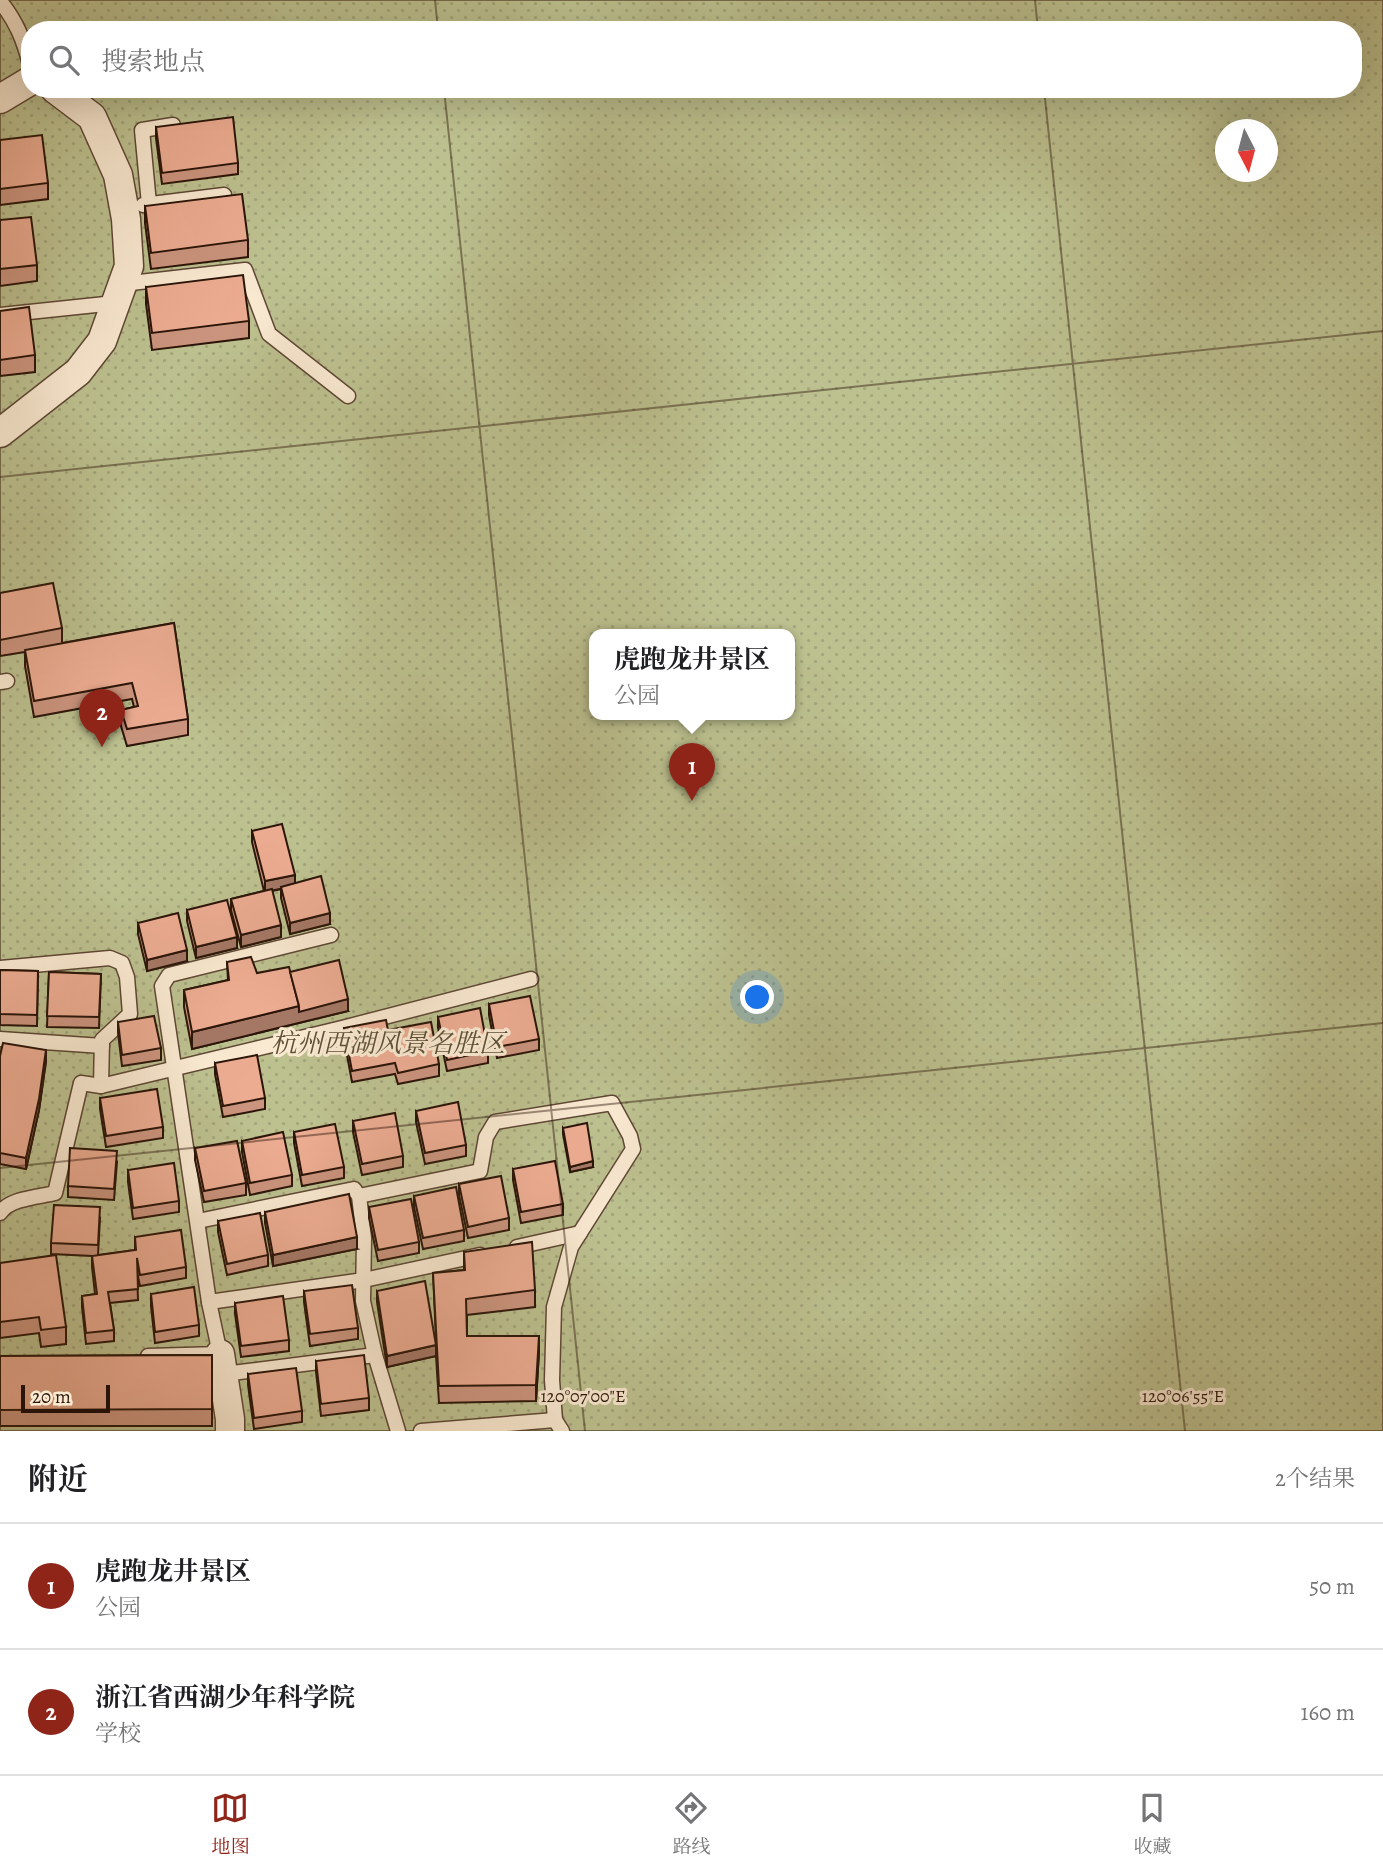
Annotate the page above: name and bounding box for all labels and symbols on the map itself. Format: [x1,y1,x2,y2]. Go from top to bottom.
north arrow [1215,119,1278,182]
pin: 2 [79,689,125,747]
pin: 1 [669,743,715,801]
your location [740,980,774,1014]
park label: 杭州西湖风景名胜区 [271,1026,508,1061]
scale bar [21,1382,110,1414]
text: 120°07'00"E [540,1384,626,1408]
text: 120°06'55"E [1142,1384,1224,1408]

